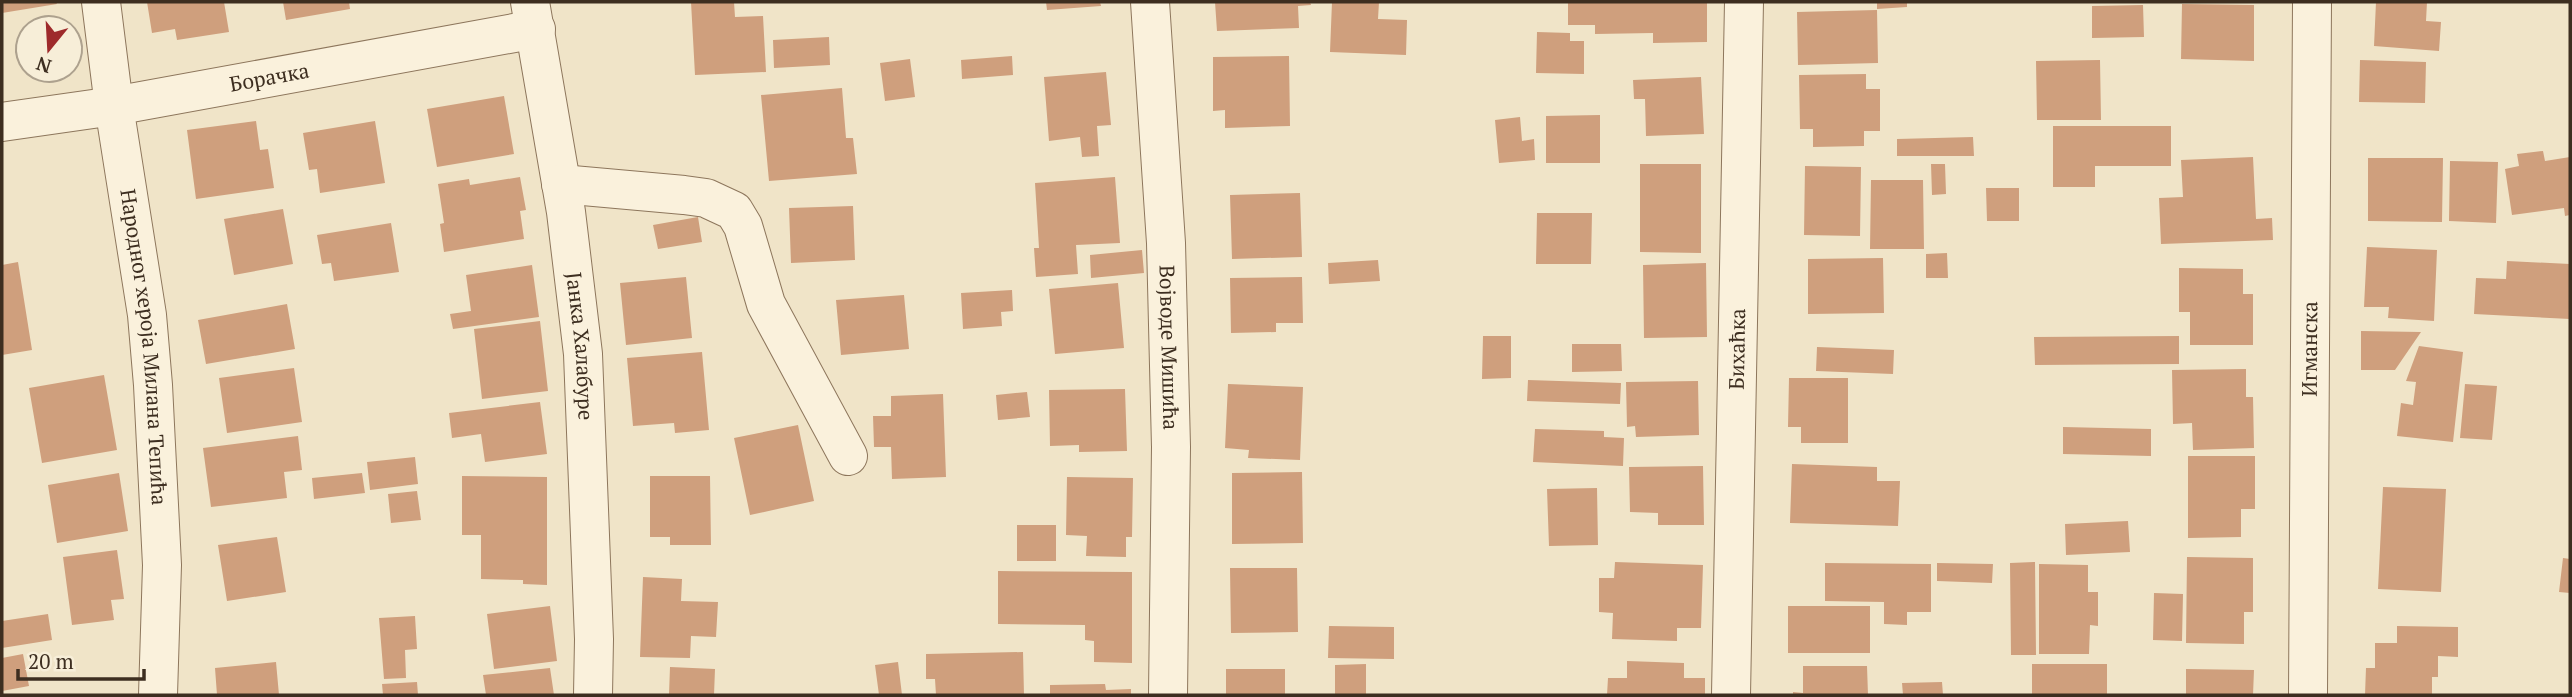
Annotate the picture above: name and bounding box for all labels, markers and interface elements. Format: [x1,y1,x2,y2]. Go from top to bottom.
north arrow [14,14,84,84]
text: N [32,51,54,80]
street label: Борачка [227,56,312,98]
street label: Народног хероја Милана Тепића [114,187,174,506]
street label: Војводе Мишића [1154,265,1186,431]
street label: Јанка Халабуре [560,270,601,421]
street label: Игманска [2295,301,2323,397]
street label: Бихаћка [1722,308,1751,390]
scale bar [18,638,144,682]
text: 20 m [28,647,74,675]

